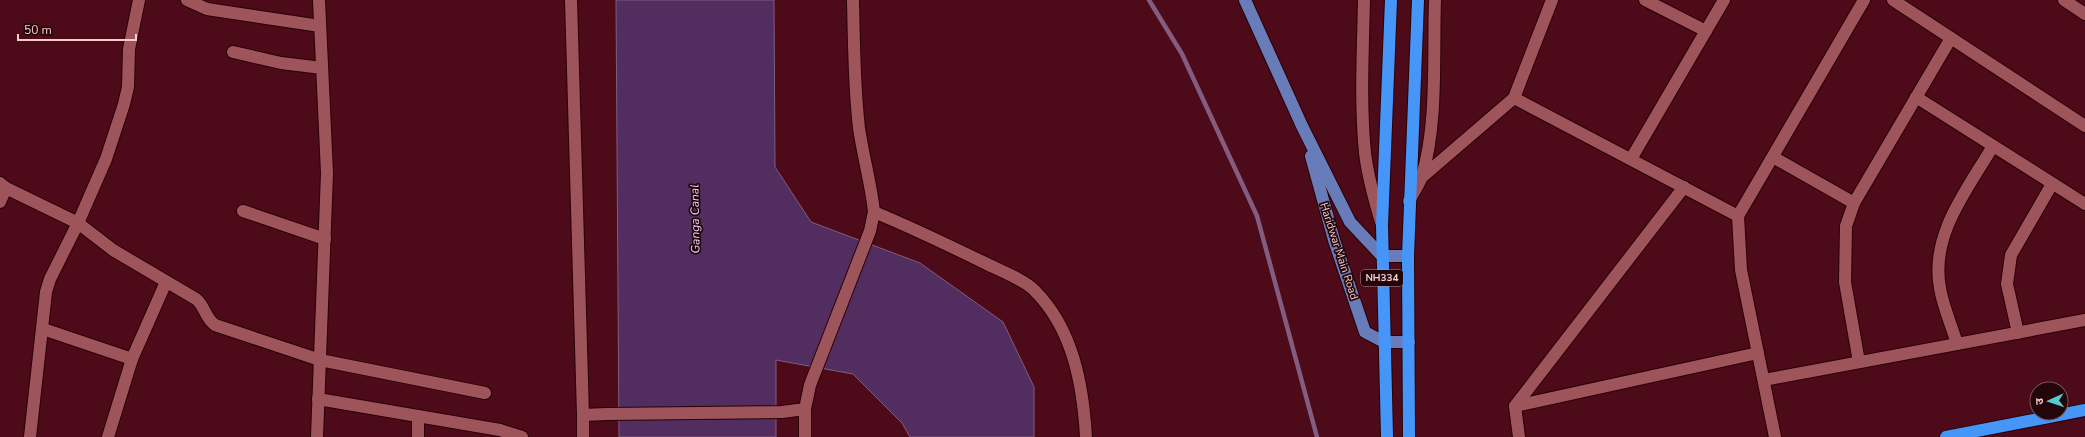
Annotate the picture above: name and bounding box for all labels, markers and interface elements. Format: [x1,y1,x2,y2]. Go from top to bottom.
scale bar [18,16,136,42]
text: 50 m [24,22,52,38]
water label: Ganga Canal [686,184,704,254]
street label: Haridwar Main Road [1316,201,1362,301]
road number: NH334 [1361,270,1403,286]
north arrow [2029,381,2069,421]
text: उ [2032,397,2047,405]

